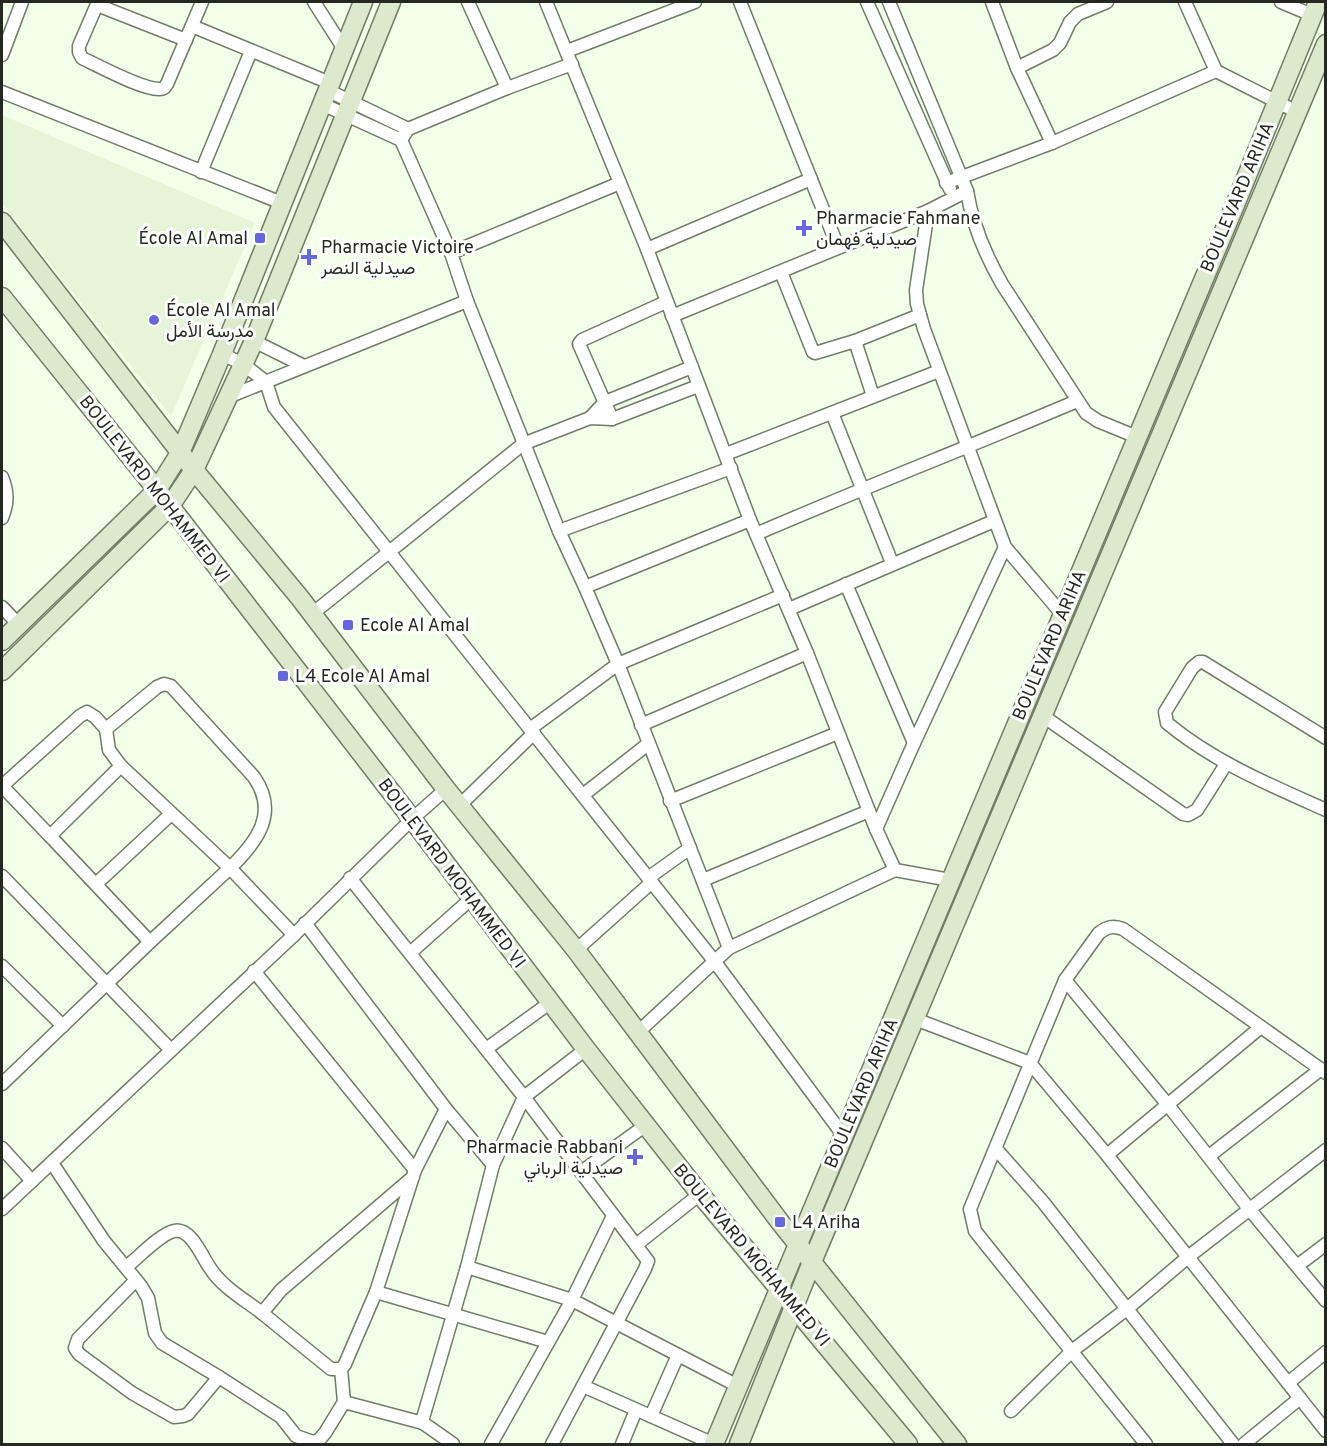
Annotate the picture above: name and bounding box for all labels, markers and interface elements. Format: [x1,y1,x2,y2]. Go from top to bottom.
street label: BOULEVARD ARIHA [1196,119,1280,276]
place label: Pharmacie Fahmane صيدلية فهمان [816,208,980,252]
marker: Pharmacie Fahmane صيدلية فهمان [797,221,811,235]
place label: École Al Amal [139,226,248,251]
marker: École Al Amal [253,231,267,245]
place label: Pharmacie Victoire صيدلية النصر [320,237,474,281]
marker: Pharmacie Victoire صيدلية النصر [302,250,316,264]
place label: École Al Amal مدرسة الأمل [166,298,275,344]
marker: École Al Amal مدرسة الأمل [147,313,161,327]
street label: BOULEVARD MOHAMMED VI [73,391,234,588]
street label: BOULEVARD ARIHA [1008,567,1092,724]
place label: Ecole Al Amal [360,615,469,638]
marker: Ecole Al Amal [341,618,355,632]
place label: L4 Ecole Al Amal [295,666,430,689]
marker: L4 Ecole Al Amal [276,669,290,683]
street label: BOULEVARD MOHAMMED VI [372,774,530,973]
street label: BOULEVARD ARIHA [820,1015,904,1172]
place label: Pharmacie Rabbani صيدلية الرباني [466,1137,623,1183]
marker: Pharmacie Rabbani صيدلية الرباني [628,1150,642,1164]
street label: BOULEVARD MOHAMMED VI [667,1160,834,1352]
place label: L4 Ariha [792,1212,860,1235]
marker: L4 Ariha [773,1215,787,1229]

